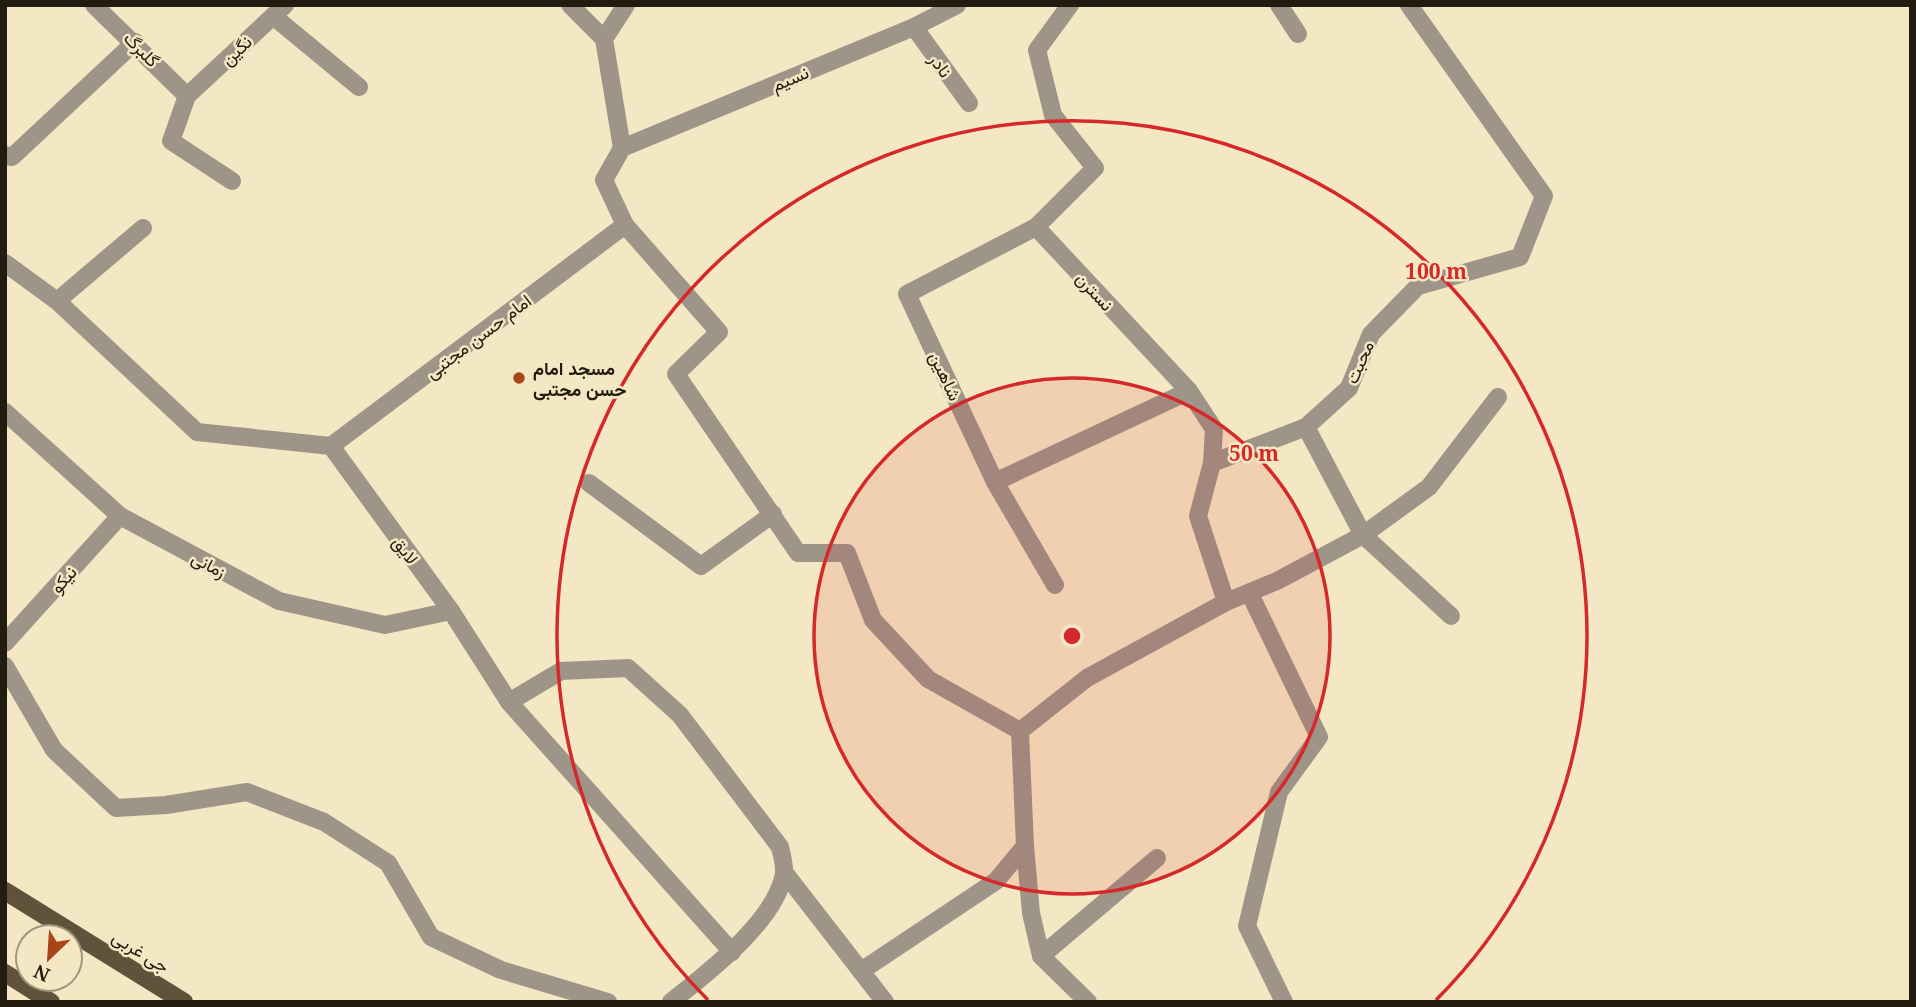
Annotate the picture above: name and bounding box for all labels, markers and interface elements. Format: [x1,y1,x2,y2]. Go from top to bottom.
street label: گلبرگ [119,26,165,72]
street label: نگین [215,29,257,71]
street label: نادر [923,47,958,82]
street label: نسیم [768,59,813,97]
text: 100 m [1405,257,1467,285]
street label: نسترن [1071,266,1119,316]
street label: امام حسن مجتبی [420,288,536,385]
street label: محبت [1339,337,1379,387]
street label: شاهین [924,348,968,404]
place label: مسجد امام حسن مجتبی [533,356,627,401]
marker: مسجد امام حسن مجتبی [511,370,527,386]
text: 50 m [1229,439,1279,467]
street label: لایق [388,531,424,569]
street label: زمانی [188,545,230,583]
street label: نیکو [44,560,82,598]
centre of rings [1060,624,1084,648]
north arrow [14,923,84,993]
street label: جی غربی [108,924,174,978]
text: N [30,958,54,988]

